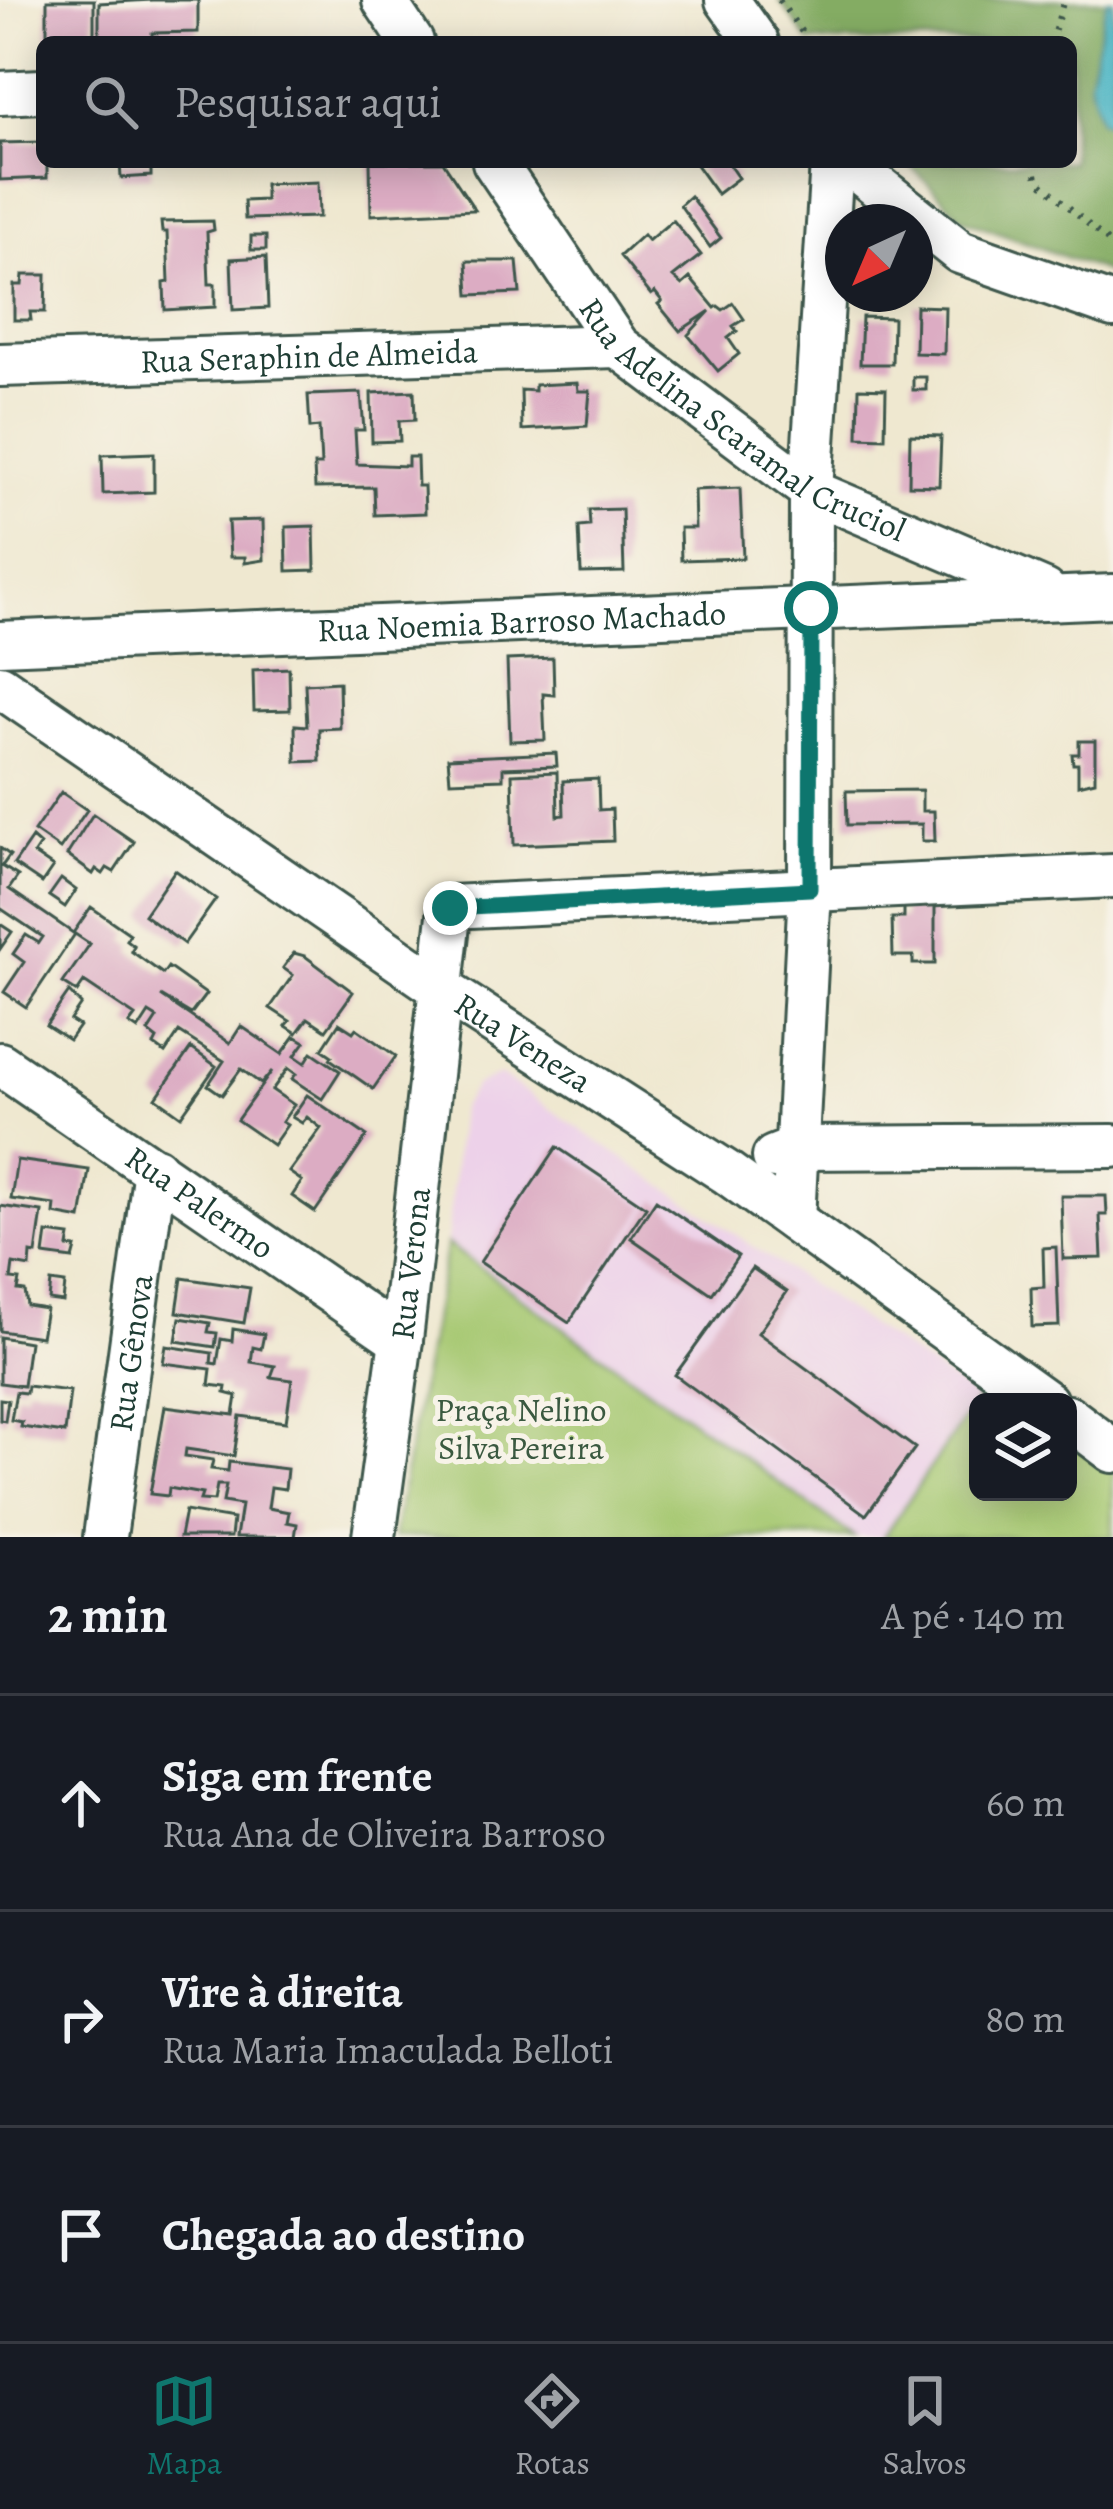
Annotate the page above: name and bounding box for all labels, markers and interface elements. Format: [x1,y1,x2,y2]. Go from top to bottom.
search box [36,36,1077,168]
icon: search [78,69,144,135]
text: Pesquisar aqui [174,71,442,133]
north arrow [825,204,933,312]
street label: Rua Adelina Scaramal Cruciol [569,289,913,552]
street label: Rua Seraphin de Almeida [139,328,479,384]
route start [784,581,838,635]
street label: Rua Noemia Barroso Machado [316,590,727,653]
route end [423,881,477,935]
street label: Rua Veneza [446,981,601,1103]
street label: Rua Palermo [117,1135,283,1269]
street label: Rua Verona [379,1184,441,1342]
street label: Rua Gênova [98,1270,164,1434]
park label: Praça Nelino Silva Pereira [436,1387,606,1470]
map controls [969,1393,1077,1501]
button: layers [969,1393,1077,1501]
text: 2 min [48,1580,168,1650]
text: A pé · 140 m [881,1589,1065,1642]
text: Siga em frente [162,1745,432,1807]
icon: ahead [48,1770,114,1836]
text: 60 m [986,1776,1065,1829]
text: Rua Ana de Oliveira Barroso [162,1807,606,1860]
text: Vire à direita [162,1961,403,2023]
icon: right [48,1986,114,2052]
text: 80 m [985,1992,1065,2045]
text: Rua Maria Imaculada Belloti [162,2023,613,2076]
icon: arrive [48,2202,114,2268]
text: Chegada ao destino [162,2204,525,2266]
tab: Mapa [146,2368,222,2485]
tab: Rotas [515,2368,590,2485]
tab: Salvos [883,2368,967,2485]

